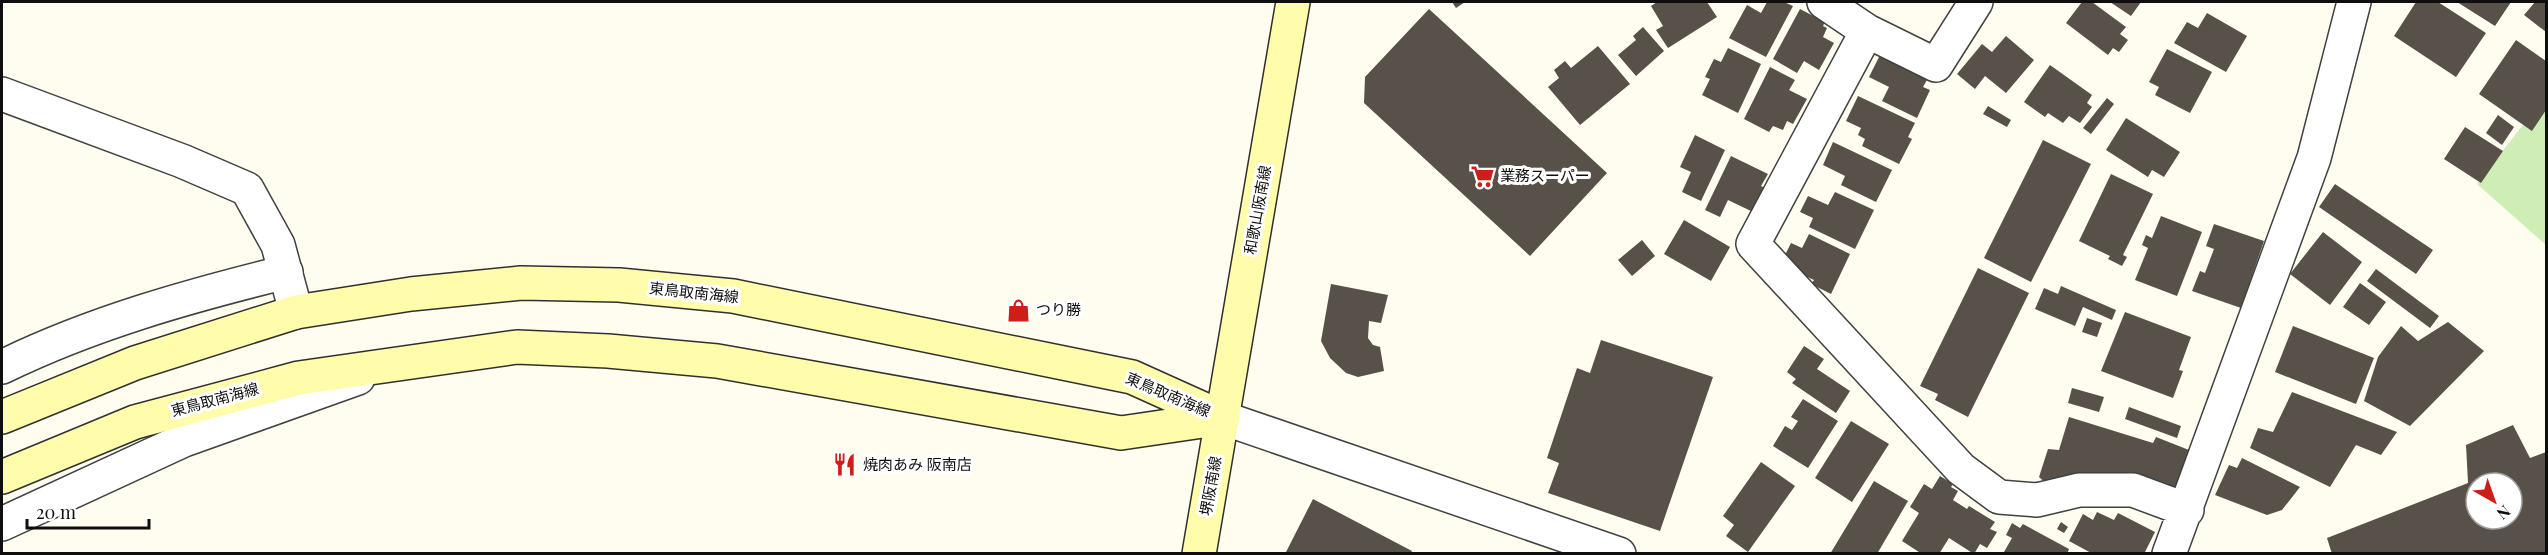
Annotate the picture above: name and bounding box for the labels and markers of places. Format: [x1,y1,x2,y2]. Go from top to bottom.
supermarket icon: 業務スーパー [1469,163,1495,189]
place label: 業務スーパー [1500,165,1590,185]
shop icon: つり勝 [1005,297,1031,323]
place label: つり勝 [1036,299,1081,319]
restaurant icon: 焼肉あみ 阪南店 [832,452,858,478]
place label: 焼肉あみ 阪南店 [863,454,972,474]

